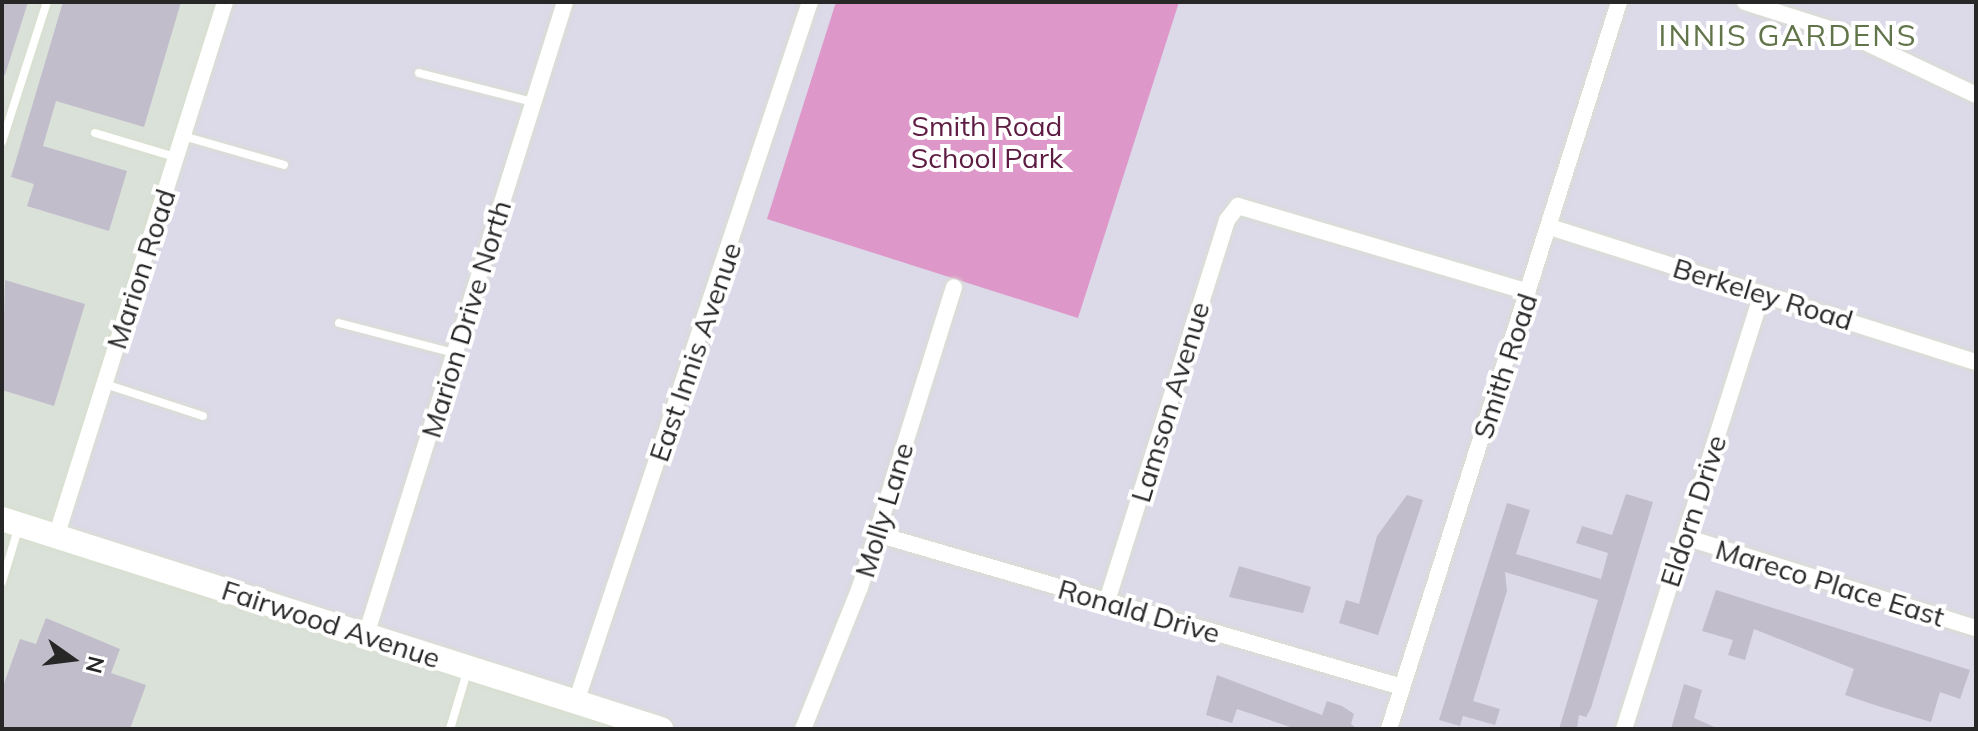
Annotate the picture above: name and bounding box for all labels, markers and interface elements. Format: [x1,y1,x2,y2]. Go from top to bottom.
district label: INNIS GARDENS [1659,17,1917,53]
park label: Smith Road School Park [911,109,1063,175]
street label: Marion Road [99,185,183,353]
street label: Marion Drive North [414,196,518,442]
street label: East Innis Avenue [642,238,748,466]
street label: Berkeley Road [1669,251,1857,337]
street label: Smith Road [1466,289,1544,443]
street label: Lamson Avenue [1124,298,1216,506]
street label: Eldorn Drive [1653,431,1733,591]
street label: Molly Lane [848,439,920,581]
street label: Mareco Place East [1712,532,1948,634]
street label: Ronald Drive [1054,572,1224,650]
street label: Fairwood Avenue [218,573,444,675]
north arrow [32,619,112,699]
text: N [80,653,111,676]

